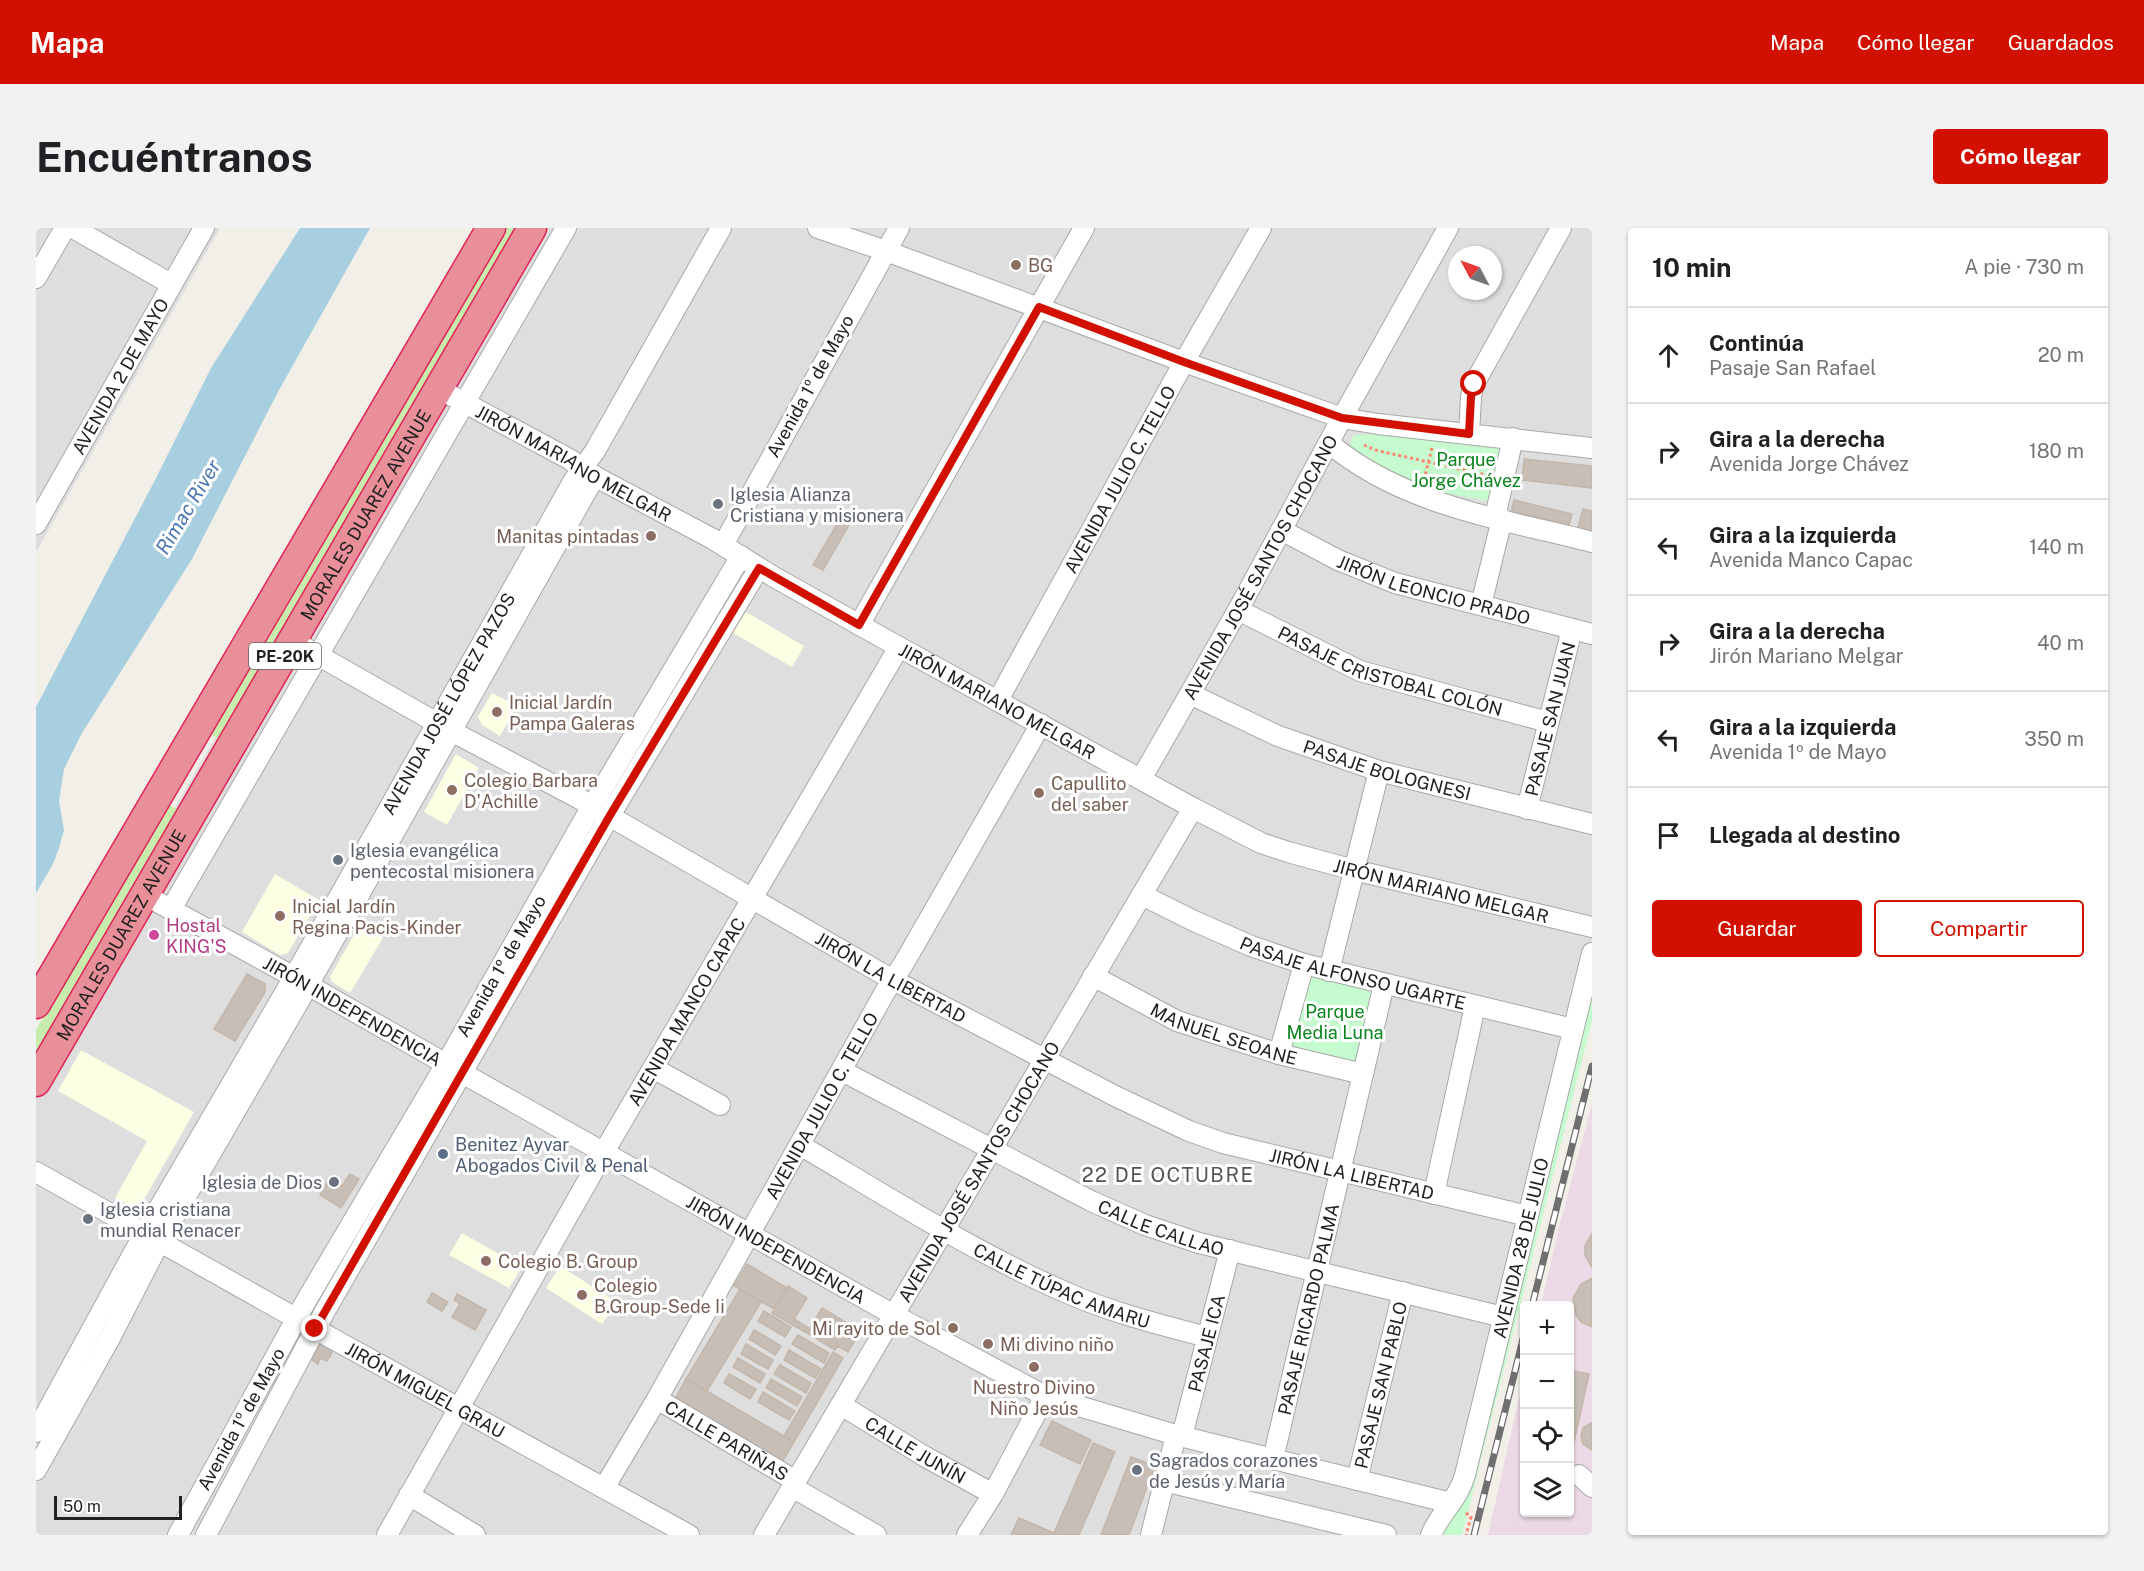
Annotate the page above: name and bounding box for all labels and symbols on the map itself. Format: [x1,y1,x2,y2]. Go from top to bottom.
north arrow [1448,246,1502,300]
place label: BG [1028,255,1053,276]
marker: BG [1009,258,1023,272]
street label: AVENIDA 2 DE MAYO [67,294,173,458]
street label: Avenida 1º de Mayo [762,311,858,461]
route start [1460,370,1486,396]
street label: AVENIDA JULIO C. TELLO [1059,382,1180,577]
street label: JIRÓN MARIANO MELGAR [472,400,675,526]
street label: MORALES DUAREZ AVENUE [296,406,435,624]
street label: AVENIDA JOSÉ SANTOS CHOCANO [1178,431,1341,703]
park label: Parque Jorge Chávez [1411,449,1521,491]
water label: Rimac River [150,455,226,559]
place label: Iglesia Alianza Cristiana y misionera [730,484,904,526]
marker: Iglesia Alianza Cristiana y misionera [711,497,725,511]
place label: Manitas pintadas [496,526,639,547]
marker: Manitas pintadas [644,529,658,543]
street label: JIRÓN LEONCIO PRADO [1334,550,1533,628]
street label: AVENIDA JOSÉ LÓPEZ PAZOS [377,589,519,818]
street label: PASAJE CRISTOBAL COLÓN [1275,621,1505,720]
street label: JIRÓN MARIANO MELGAR [895,639,1099,763]
street label: PASAJE SAN JUAN [1520,640,1579,798]
road number: PE-20K [249,643,321,669]
place label: Inicial Jardín Pampa Galeras [509,692,635,734]
marker: Inicial Jardín Pampa Galeras [490,705,504,719]
street label: PASAJE BOLOGNESI [1301,735,1473,804]
place label: Colegio Barbara D'Achille [464,770,598,812]
place label: Capullito del saber [1051,773,1129,815]
marker: Colegio Barbara D'Achille [445,783,459,797]
marker: Capullito del saber [1032,786,1046,800]
street label: MORALES DUAREZ AVENUE [52,825,190,1044]
place label: Iglesia evangélica pentecostal misionera [350,840,534,882]
marker: Iglesia evangélica pentecostal misionera [331,853,345,867]
street label: JIRÓN MARIANO MELGAR [1331,854,1551,927]
street label: Avenida 1º de Mayo [452,892,550,1040]
place label: Inicial Jardín Regina Pacis-Kinder [292,896,462,938]
marker: Inicial Jardín Regina Pacis-Kinder [273,909,287,923]
street label: AVENIDA MANCO CAPAC [623,914,749,1109]
place label: Hostal KING'S [166,915,227,957]
street label: JIRÓN LA LIBERTAD [812,927,970,1027]
marker: Hostal KING'S [147,928,161,942]
street label: PASAJE ALFONSO UGARTE [1237,932,1468,1013]
street label: JIRÓN INDEPENDENCIA [260,952,446,1070]
street label: MANUEL SEOANE [1147,998,1300,1069]
park label: Parque Media Luna [1287,1001,1383,1043]
street label: AVENIDA JULIO C. TELLO [761,1008,882,1203]
street label: AVENIDA JOSÉ SANTOS CHOCANO [893,1037,1064,1306]
place label: Benitez Ayvar Abogados Civil & Penal [455,1134,649,1176]
street label: JIRÓN LA LIBERTAD [1267,1144,1436,1204]
marker: Benitez Ayvar Abogados Civil & Penal [436,1147,450,1161]
street label: AVENIDA 28 DE JULIO [1488,1155,1552,1340]
district label: 22 DE OCTUBRE [1082,1163,1254,1187]
place label: Iglesia de Dios [202,1172,322,1193]
marker: Iglesia de Dios [327,1175,341,1189]
street label: JIRÓN INDEPENDENCIA [683,1191,870,1308]
street label: CALLE CALLAO [1095,1195,1226,1259]
place label: Iglesia cristiana mundial Renacer [100,1199,241,1241]
street label: PASAJE RICARDO PALMA [1273,1201,1343,1417]
marker: Iglesia cristiana mundial Renacer [81,1212,95,1226]
street label: CALLE TÚPAC AMARU [970,1238,1153,1332]
place label: Colegio B. Group [498,1251,638,1272]
marker: Colegio B. Group [479,1254,493,1268]
place label: Colegio B.Group-Sede Ii [594,1275,725,1317]
marker: Colegio B.Group-Sede Ii [575,1288,589,1302]
street label: PASAJE ICA [1183,1292,1229,1394]
street label: PASAJE SAN PABLO [1350,1299,1411,1470]
route end [301,1315,327,1341]
place label: Mi rayito de Sol [812,1318,941,1339]
marker: Mi rayito de Sol [946,1321,960,1335]
place label: Mi divino niño [1000,1334,1114,1355]
street label: JIRÓN MIGUEL GRAU [342,1337,508,1442]
marker: Mi divino niño [981,1337,995,1351]
street label: Avenida 1º de Mayo [193,1344,289,1494]
marker: Nuestro Divino Niño Jesús [1027,1360,1041,1374]
place label: Nuestro Divino Niño Jesús [973,1377,1095,1419]
street label: CALLE PARIÑAS [661,1396,792,1485]
street label: CALLE JUNÍN [861,1412,970,1487]
place label: Sagrados corazones de Jesús y María [1149,1450,1318,1492]
marker: Sagrados corazones de Jesús y María [1130,1463,1144,1477]
scale bar [54,1493,182,1520]

